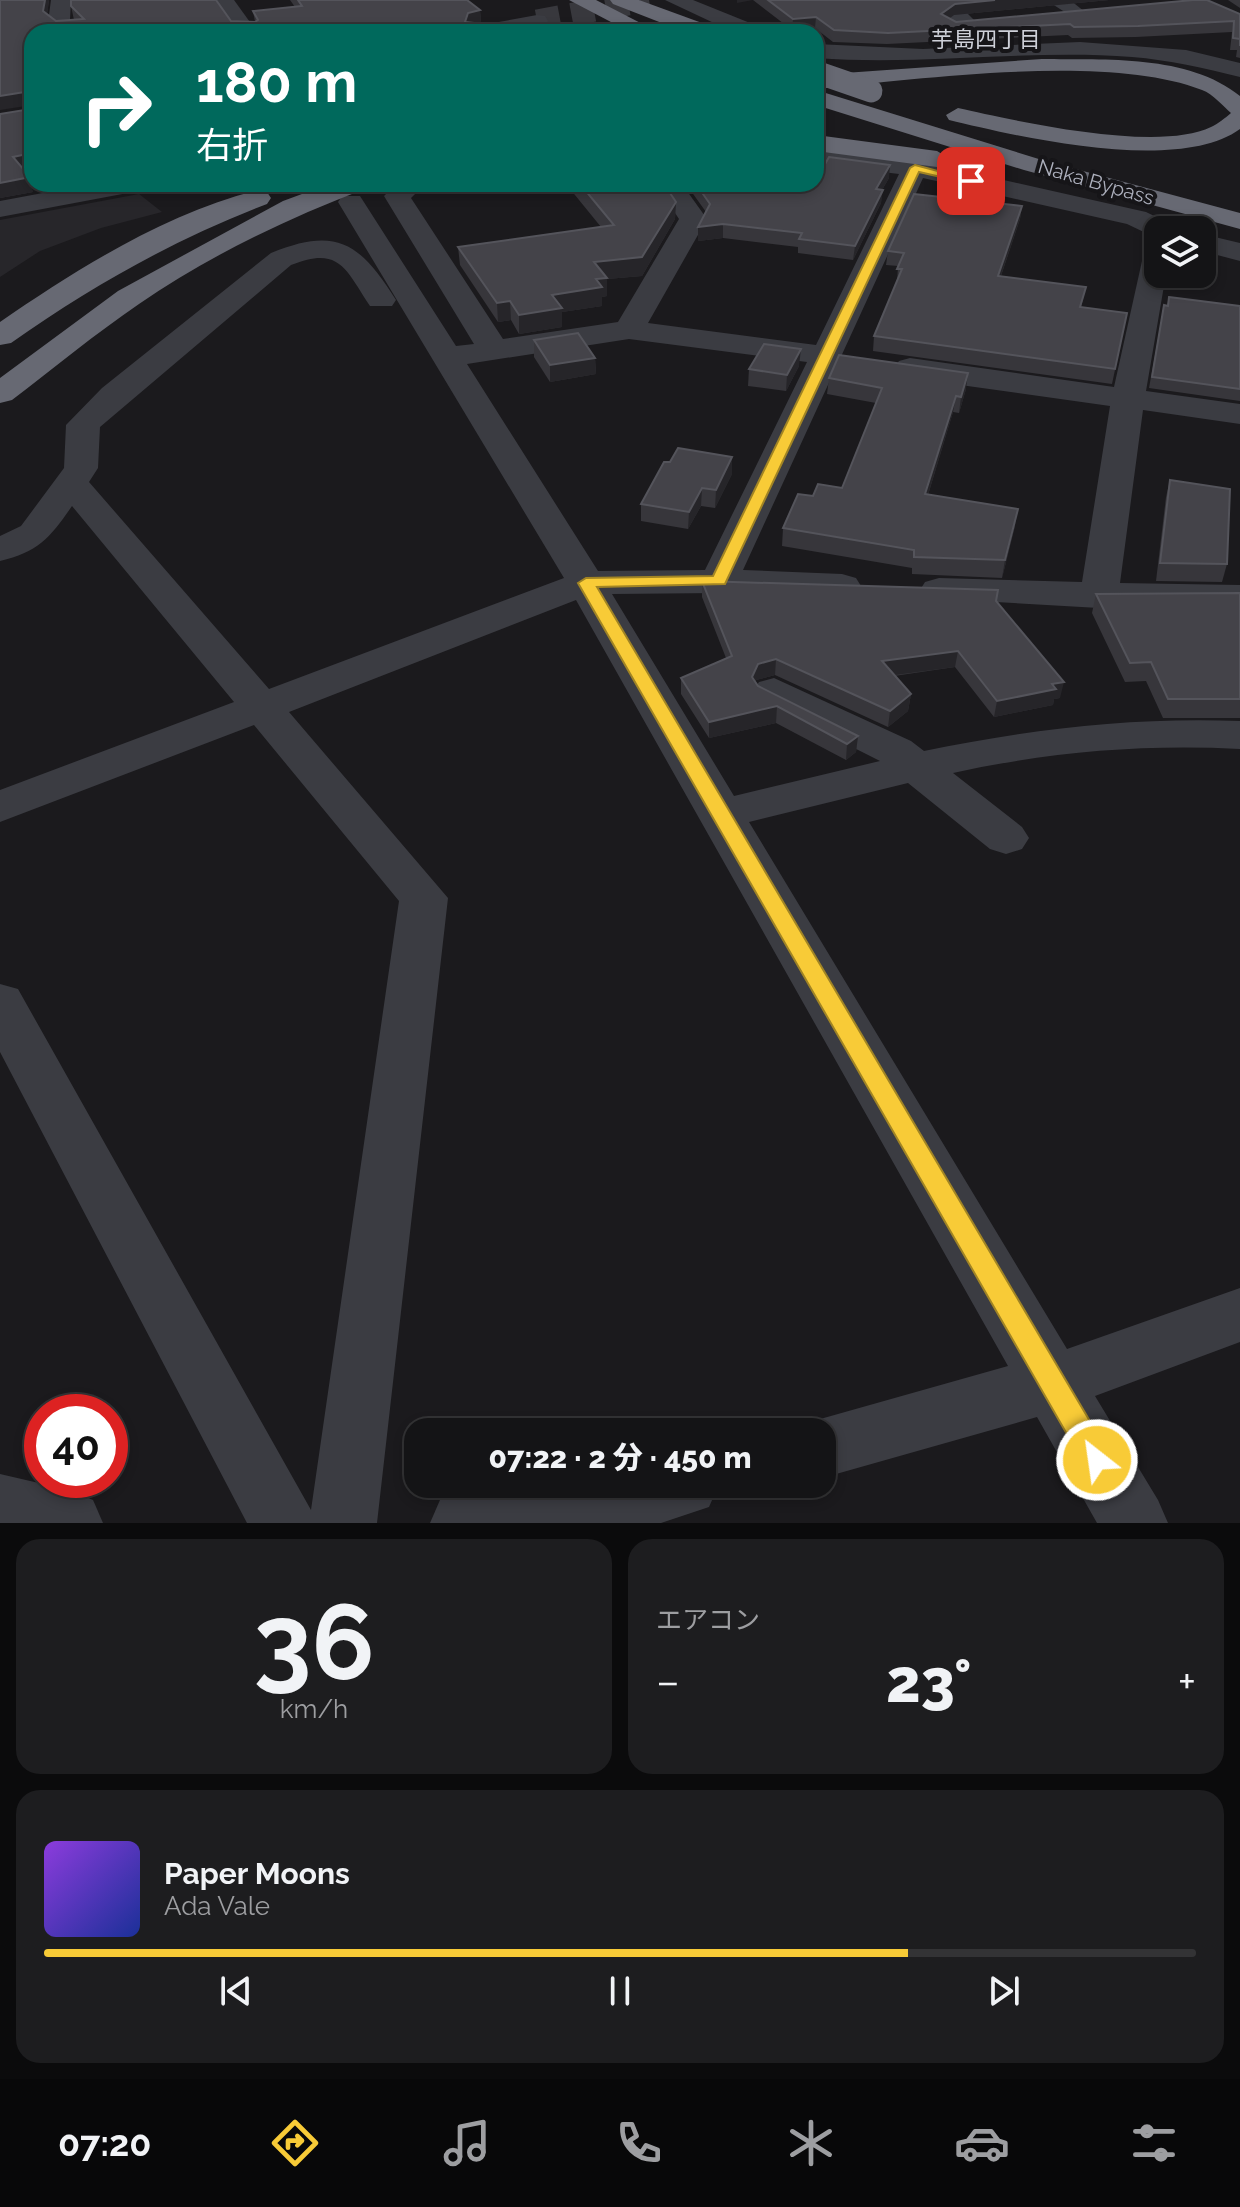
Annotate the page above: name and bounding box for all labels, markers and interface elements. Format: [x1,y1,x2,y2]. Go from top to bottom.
district label: 芋島四丁目 [931,26,1041,52]
text: 180 m [196,49,357,115]
icon: right [64,56,168,160]
text: 右折 [196,124,268,166]
pin [937,147,1005,215]
street label: Naka Bypass [1035,154,1157,210]
icon: arrive [949,159,993,203]
map controls [1144,216,1216,288]
button: layers [1144,216,1216,288]
speed limit sign: 40 [24,1394,128,1498]
position arrow [1055,1418,1139,1502]
text: 07:22 · 2 分 · 450 m [489,1440,751,1475]
text: 36 [253,1581,375,1703]
text: エアコン [656,1605,760,1635]
text: 23° [886,1646,972,1716]
text: − [656,1656,680,1707]
text: + [1178,1656,1196,1707]
text: km/h [280,1694,348,1724]
text: Paper Moons [164,1856,350,1891]
text: Ada Vale [164,1891,270,1921]
icon: previous [214,1969,258,2013]
icon: pause [598,1969,642,2013]
icon: next [982,1969,1026,2013]
icon: directions [267,2115,323,2171]
icon: music [439,2115,495,2171]
icon: phone [611,2115,667,2171]
icon: climate [783,2115,839,2171]
icon: car [954,2115,1010,2171]
icon: filters [1126,2115,1182,2171]
text: 07:20 [58,2122,151,2164]

